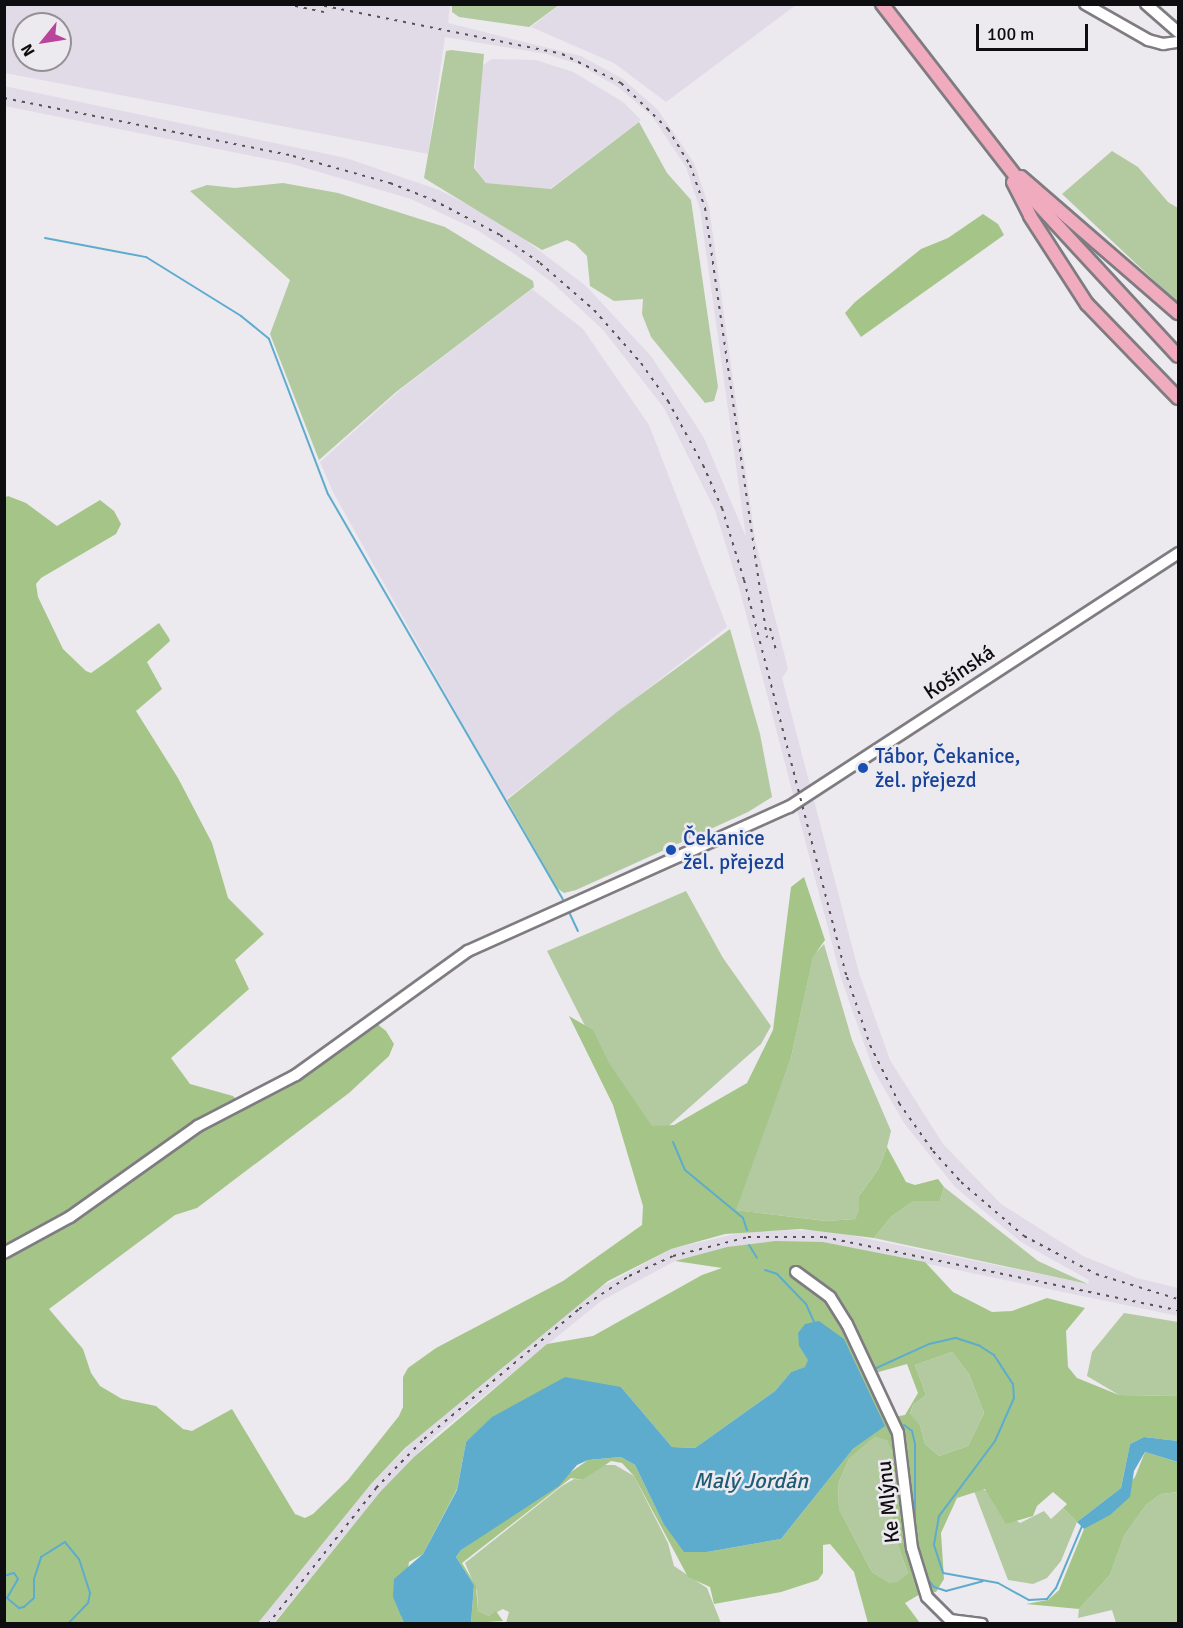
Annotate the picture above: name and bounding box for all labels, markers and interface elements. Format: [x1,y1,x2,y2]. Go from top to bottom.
north arrow [12,12,72,72]
scale bar [979,12,1092,50]
text: 100 m [987,23,1034,45]
text: N [17,40,40,60]
street label: Košínská [919,639,999,705]
place label: Tábor, Čekanice, žel. přejezd [875,743,1020,793]
marker: Tábor, Čekanice, žel. přejezd [856,761,870,775]
place label: Čekanice žel. přejezd [683,825,785,875]
marker: Čekanice žel. přejezd [664,843,678,857]
street label: Ke Mlýnu [871,1459,905,1545]
water label: Malý Jordán [694,1468,808,1494]

